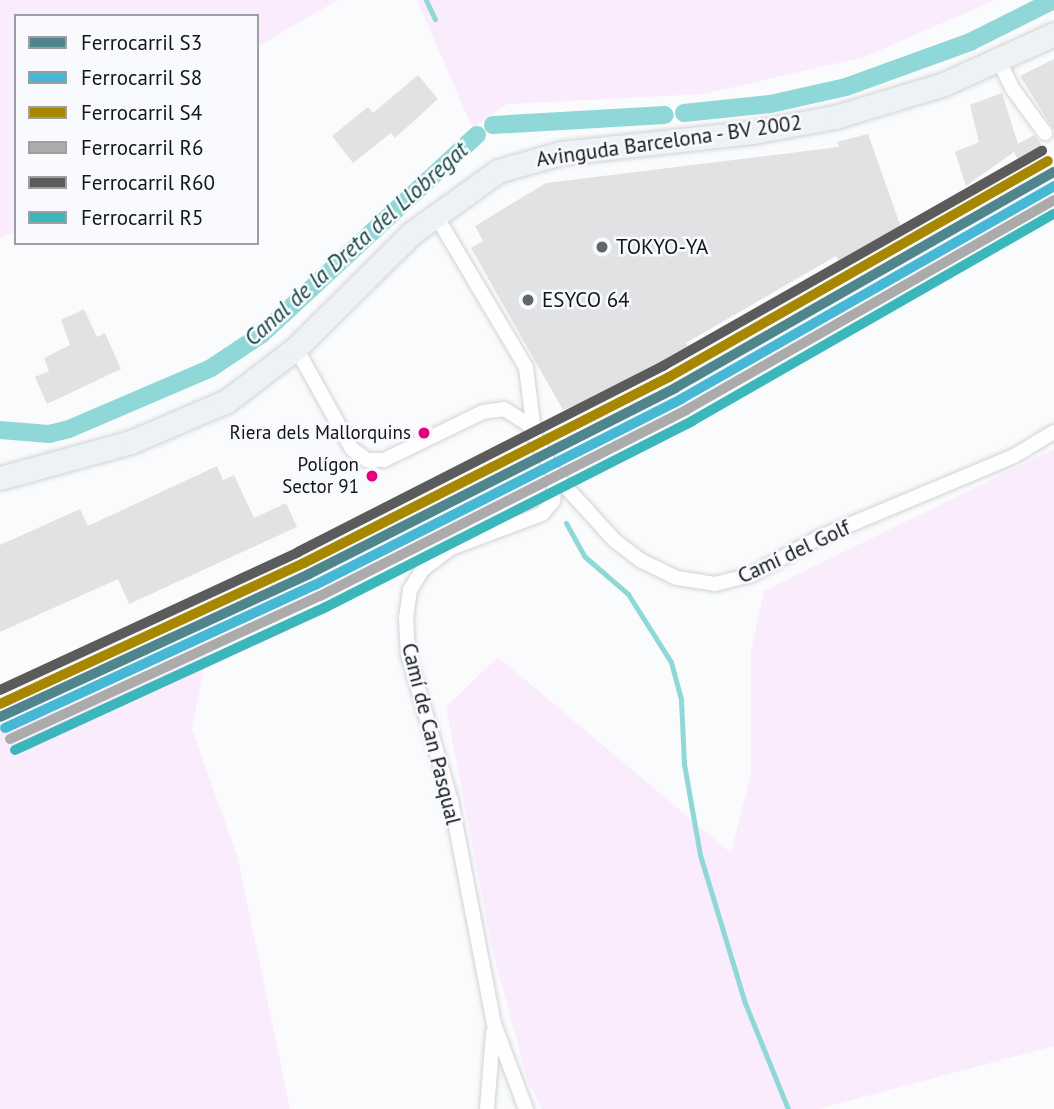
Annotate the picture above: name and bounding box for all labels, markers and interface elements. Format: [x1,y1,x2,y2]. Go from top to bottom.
legend [14,14,259,245]
text: Ferrocarril S3 [81,29,202,56]
text: Ferrocarril S8 [81,64,202,91]
text: Ferrocarril S4 [81,99,202,126]
street label: Avinguda Barcelona - BV 2002 [533,110,805,172]
text: Ferrocarril R6 [81,134,204,161]
water label: Canal de la Dreta del Llobregat [239,136,473,352]
text: Ferrocarril R60 [81,169,215,196]
text: Ferrocarril R5 [81,204,204,231]
place label: TOKYO-YA [616,234,708,260]
marker: TOKYO-YA [594,239,610,255]
place label: ESYCO 64 [542,287,630,313]
marker: ESYCO 64 [520,292,536,308]
place label: Riera dels Mallorquins [229,422,411,444]
marker: Riera dels Mallorquins [417,426,431,440]
place label: Polígon Sector 91 [282,454,359,498]
marker: Polígon Sector 91 [365,469,379,483]
street label: Camí del Golf [734,515,854,589]
street label: Camí de Can Pasqual [396,640,466,828]

